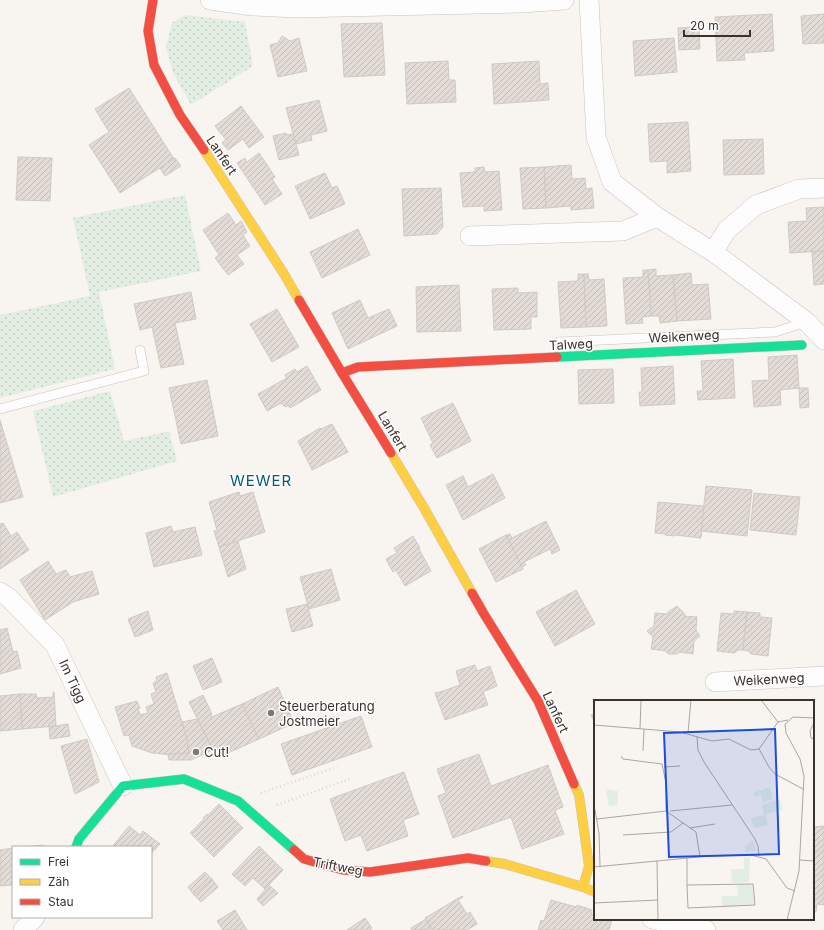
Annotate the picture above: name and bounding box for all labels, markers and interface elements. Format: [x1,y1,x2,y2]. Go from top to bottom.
scale bar [684,12,750,38]
text: 20 m [690,18,719,33]
street label: Lanfert [203,132,241,178]
street label: Weikenweg [648,326,720,346]
street label: Talweg [549,335,593,353]
street label: Lanfert [375,408,411,454]
district label: WEWER [230,471,292,490]
street label: Im Tigg [56,657,90,705]
street label: Weikenweg [733,669,805,689]
street label: Lanfert [540,689,572,735]
place label: Steuerberatung Jostmeier [279,698,375,729]
inset map [594,700,814,920]
marker: Steuerberatung Jostmeier [266,708,276,718]
place label: Cut! [204,744,229,760]
marker: Cut! [191,747,201,757]
legend [12,846,152,918]
street label: Triftweg [312,853,364,879]
text: Frei [48,854,69,869]
text: Zäh [48,874,69,889]
text: Stau [48,894,74,909]

